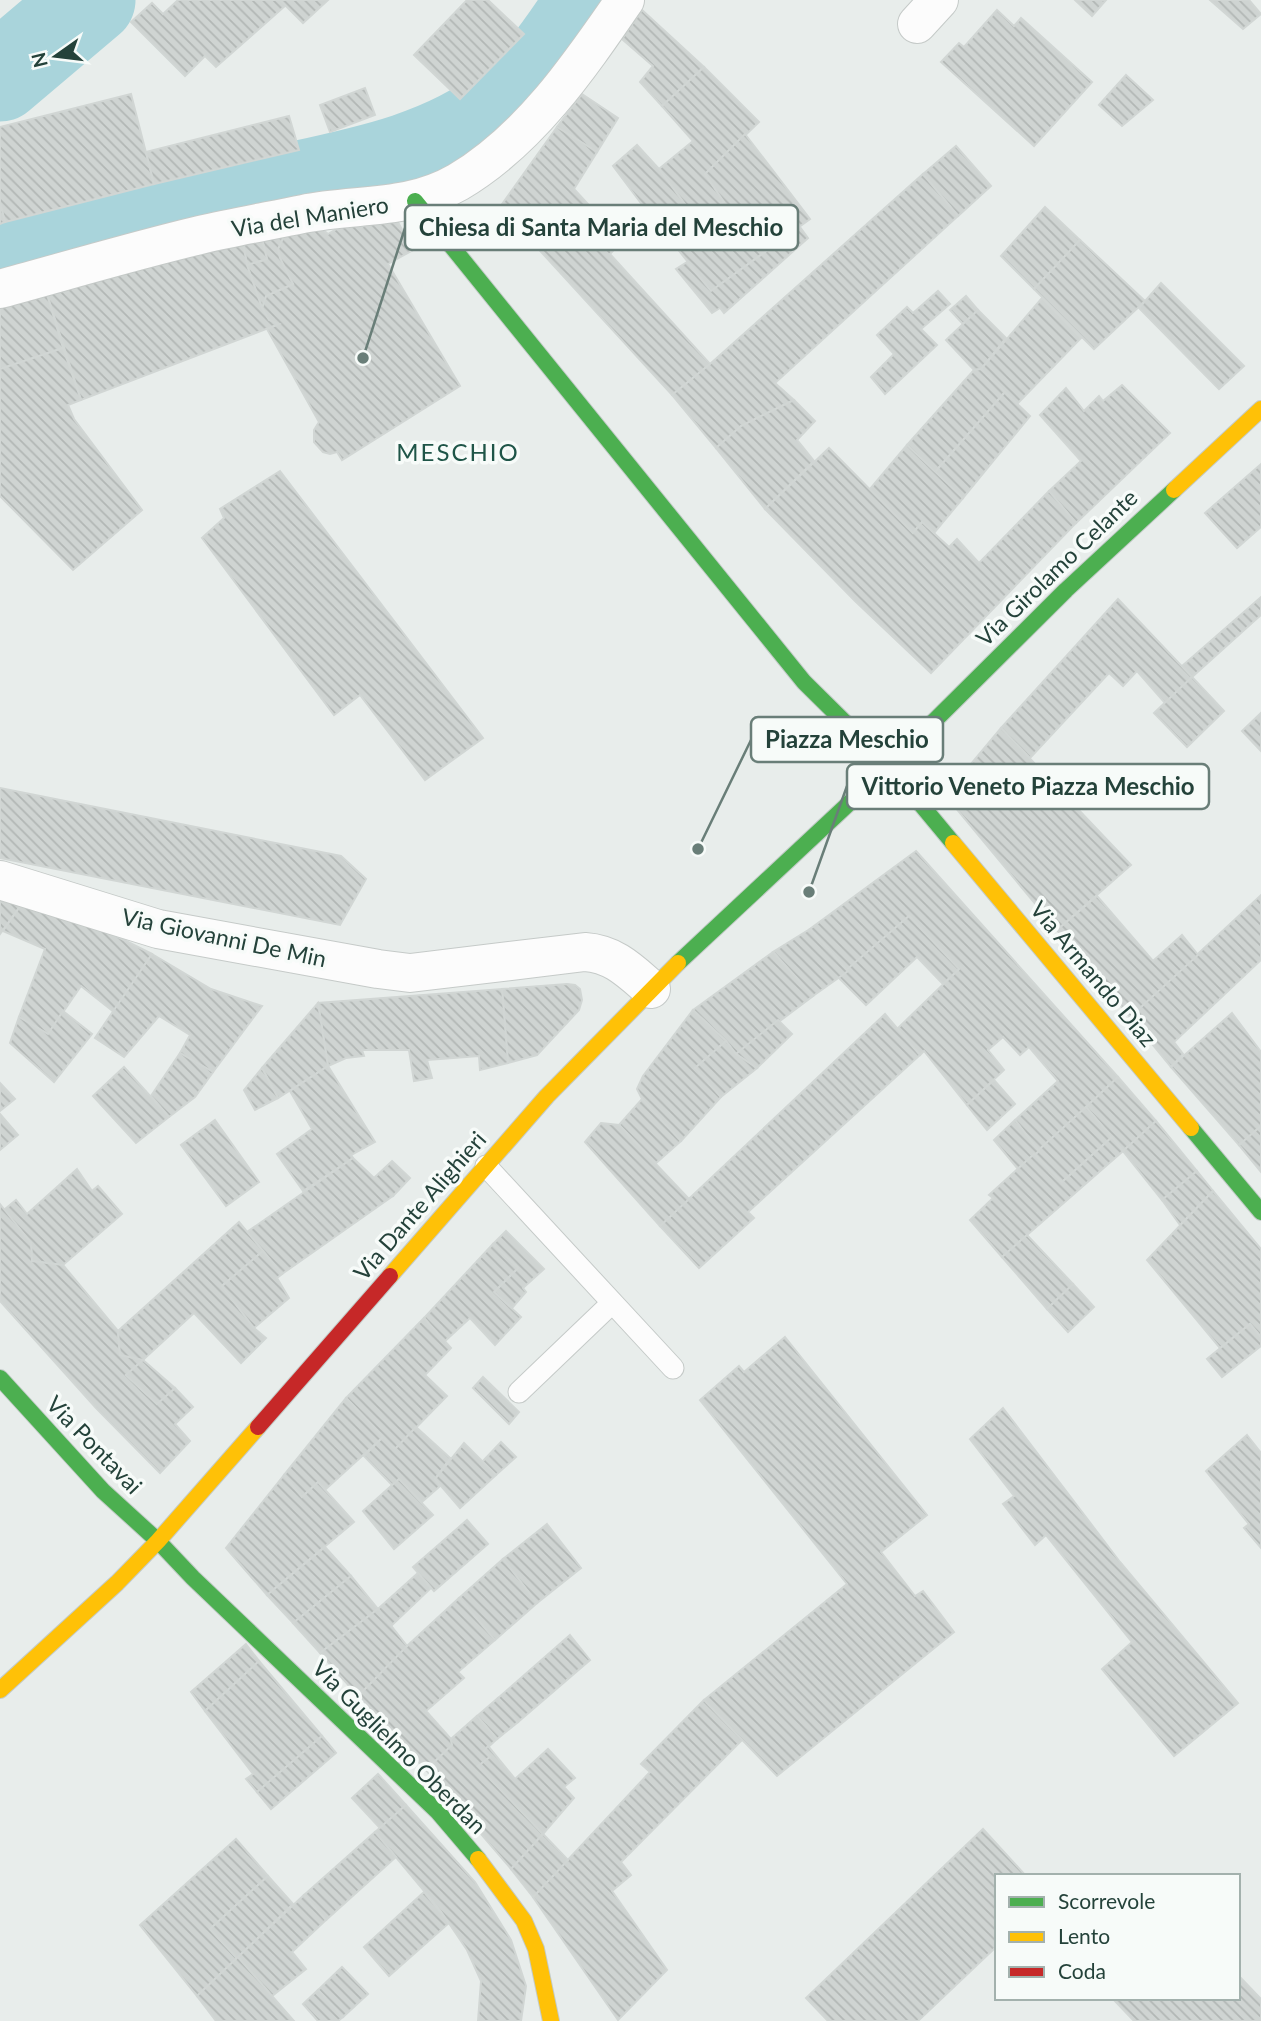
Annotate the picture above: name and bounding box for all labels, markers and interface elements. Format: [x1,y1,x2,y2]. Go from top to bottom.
north arrow [21,21,91,91]
text: N [26,50,52,70]
street label: Via del Maniero [229,190,390,242]
callout: Chiesa di Santa Maria del Meschio [405,205,798,250]
text: Chiesa di Santa Maria del Meschio [419,212,783,241]
district label: MESCHIO [396,437,520,466]
street label: Via Girolamo Celante [970,483,1143,651]
callout: Piazza Meschio [751,717,943,762]
text: Piazza Meschio [765,724,929,753]
callout: Vittorio Veneto Piazza Meschio [847,764,1209,809]
text: Vittorio Veneto Piazza Meschio [860,771,1195,800]
street label: Via Armando Diaz [1025,895,1163,1052]
street label: Via Giovanni De Min [119,902,329,972]
street label: Via Dante Alighieri [347,1125,491,1285]
street label: Via Pontavai [41,1390,148,1499]
street label: Via Guglielmo Oberdan [307,1654,492,1839]
legend [995,1874,1240,2000]
text: Scorrevole [1058,1888,1155,1913]
text: Lento [1058,1923,1110,1948]
text: Coda [1058,1958,1106,1983]

